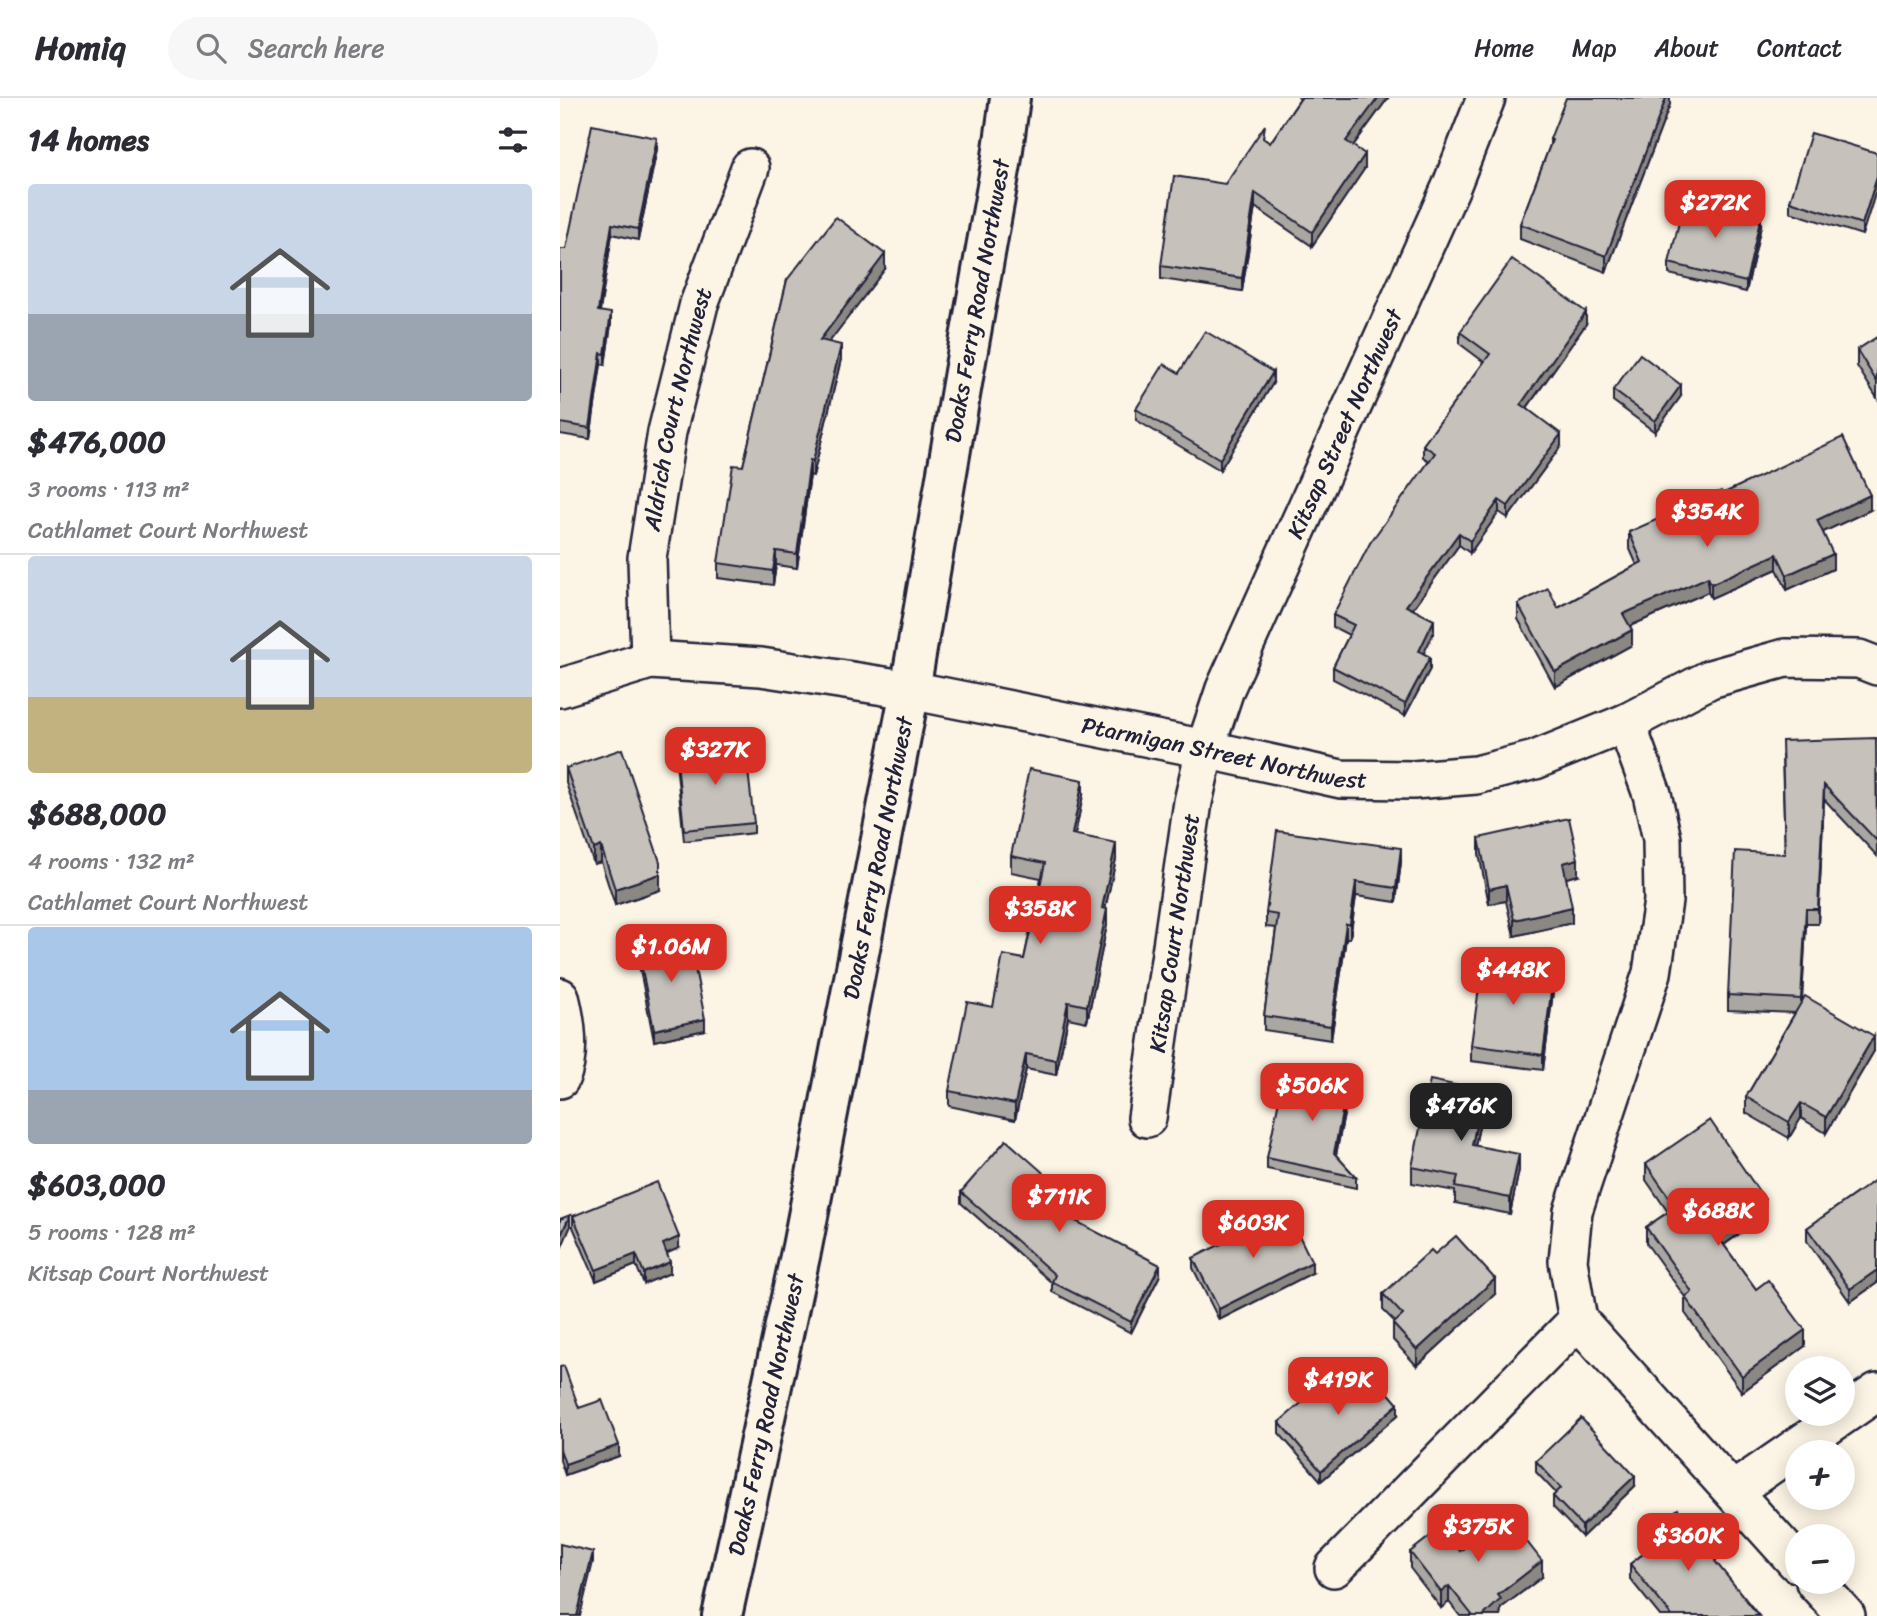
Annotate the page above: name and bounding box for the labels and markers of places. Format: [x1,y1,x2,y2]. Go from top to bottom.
pin: $272K [1666,180,1764,240]
pin: $354K [1658,490,1756,549]
pin: $327K [666,728,764,787]
pin: $358K [991,886,1089,946]
pin: $1.06M [614,924,728,984]
pin: $448K [1464,948,1562,1007]
pin: $506K [1263,1063,1361,1123]
pin: $476K [1412,1084,1510,1143]
pin: $711K [1010,1174,1108,1234]
pin: $688K [1669,1188,1767,1248]
pin: $603K [1204,1200,1302,1260]
pin: $419K [1289,1358,1387,1417]
pin: $375K [1429,1504,1527,1564]
pin: $360K [1639,1514,1737,1573]

